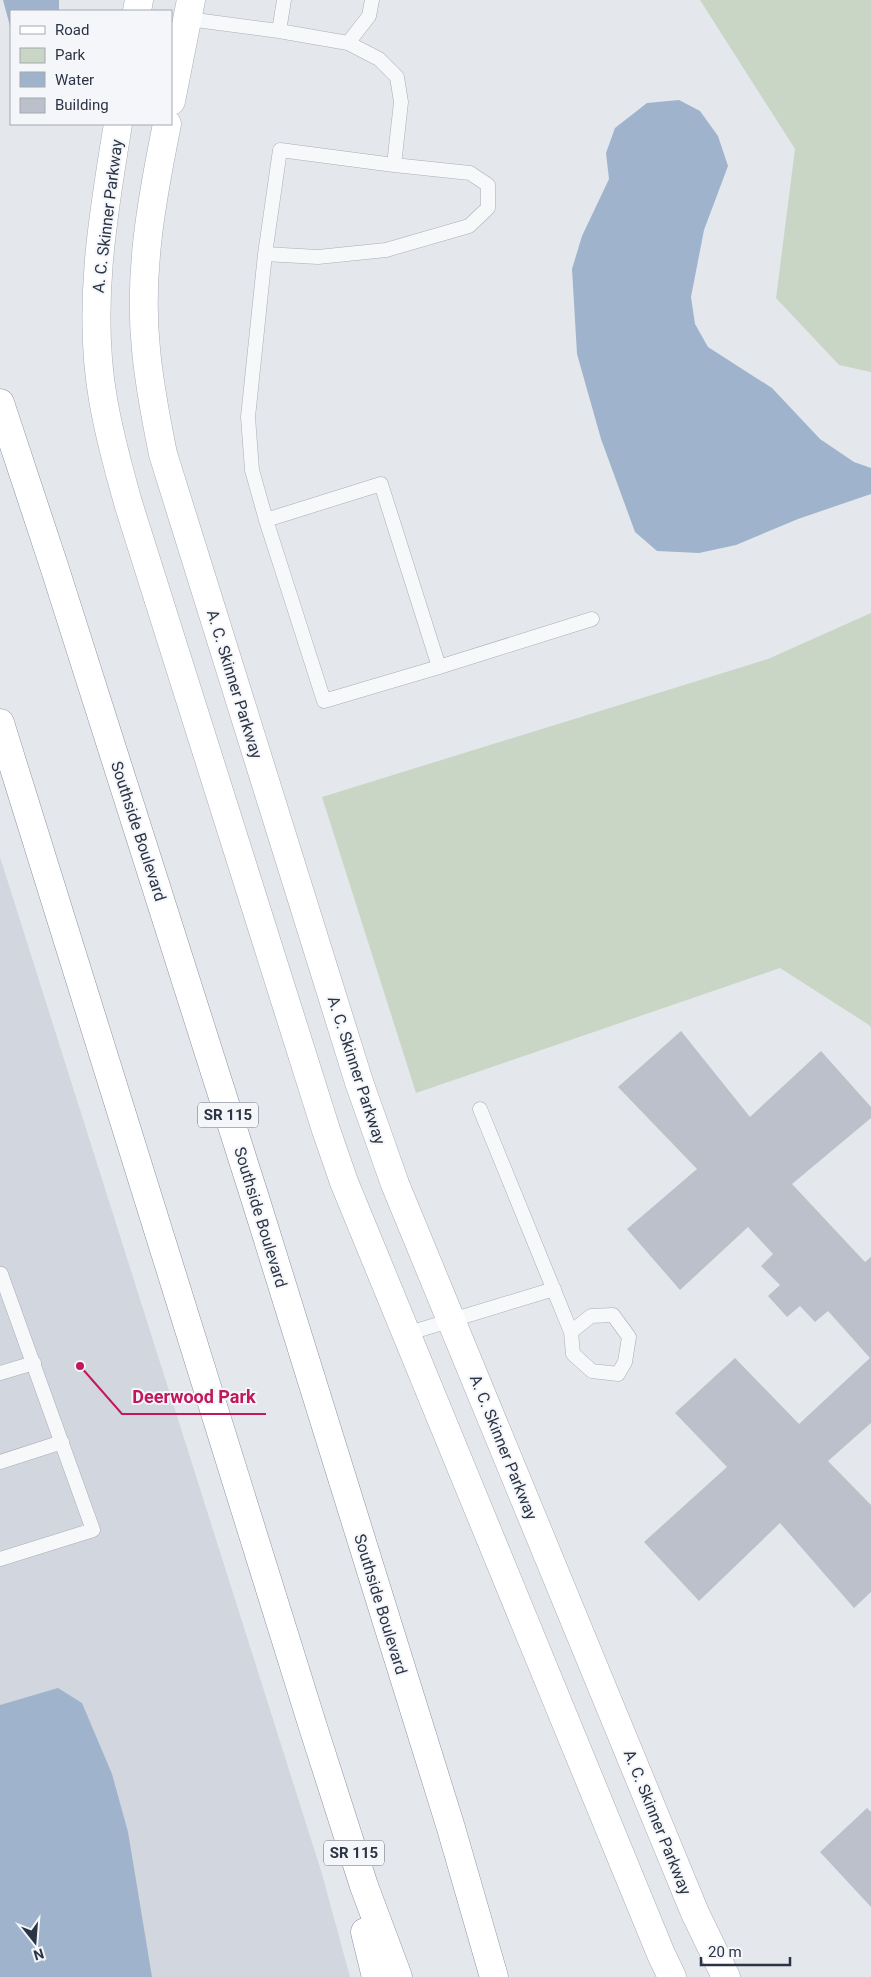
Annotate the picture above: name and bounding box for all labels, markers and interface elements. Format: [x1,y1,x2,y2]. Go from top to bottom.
legend [10,10,172,125]
text: Road [55,21,89,39]
text: Park [55,46,86,64]
text: Water [55,71,94,89]
text: Building [55,96,109,114]
street label: A. C. Skinner Parkway [89,138,126,294]
street label: A. C. Skinner Parkway [203,607,266,761]
street label: Southside Boulevard [107,759,170,903]
street label: A. C. Skinner Parkway [324,994,390,1147]
road number: SR 115 [198,1102,258,1128]
street label: Southside Boulevard [230,1145,291,1290]
street label: A. C. Skinner Parkway [466,1372,541,1523]
callout: Deerwood Park [122,1381,266,1414]
text: Deerwood Park [132,1386,256,1407]
street label: Southside Boulevard [350,1532,411,1677]
street label: A. C. Skinner Parkway [620,1747,695,1898]
road number: SR 115 [324,1840,384,1866]
north arrow [10,1917,60,1967]
scale bar [701,1934,790,1966]
text: 20 m [708,1943,742,1961]
text: N [32,1945,46,1964]

